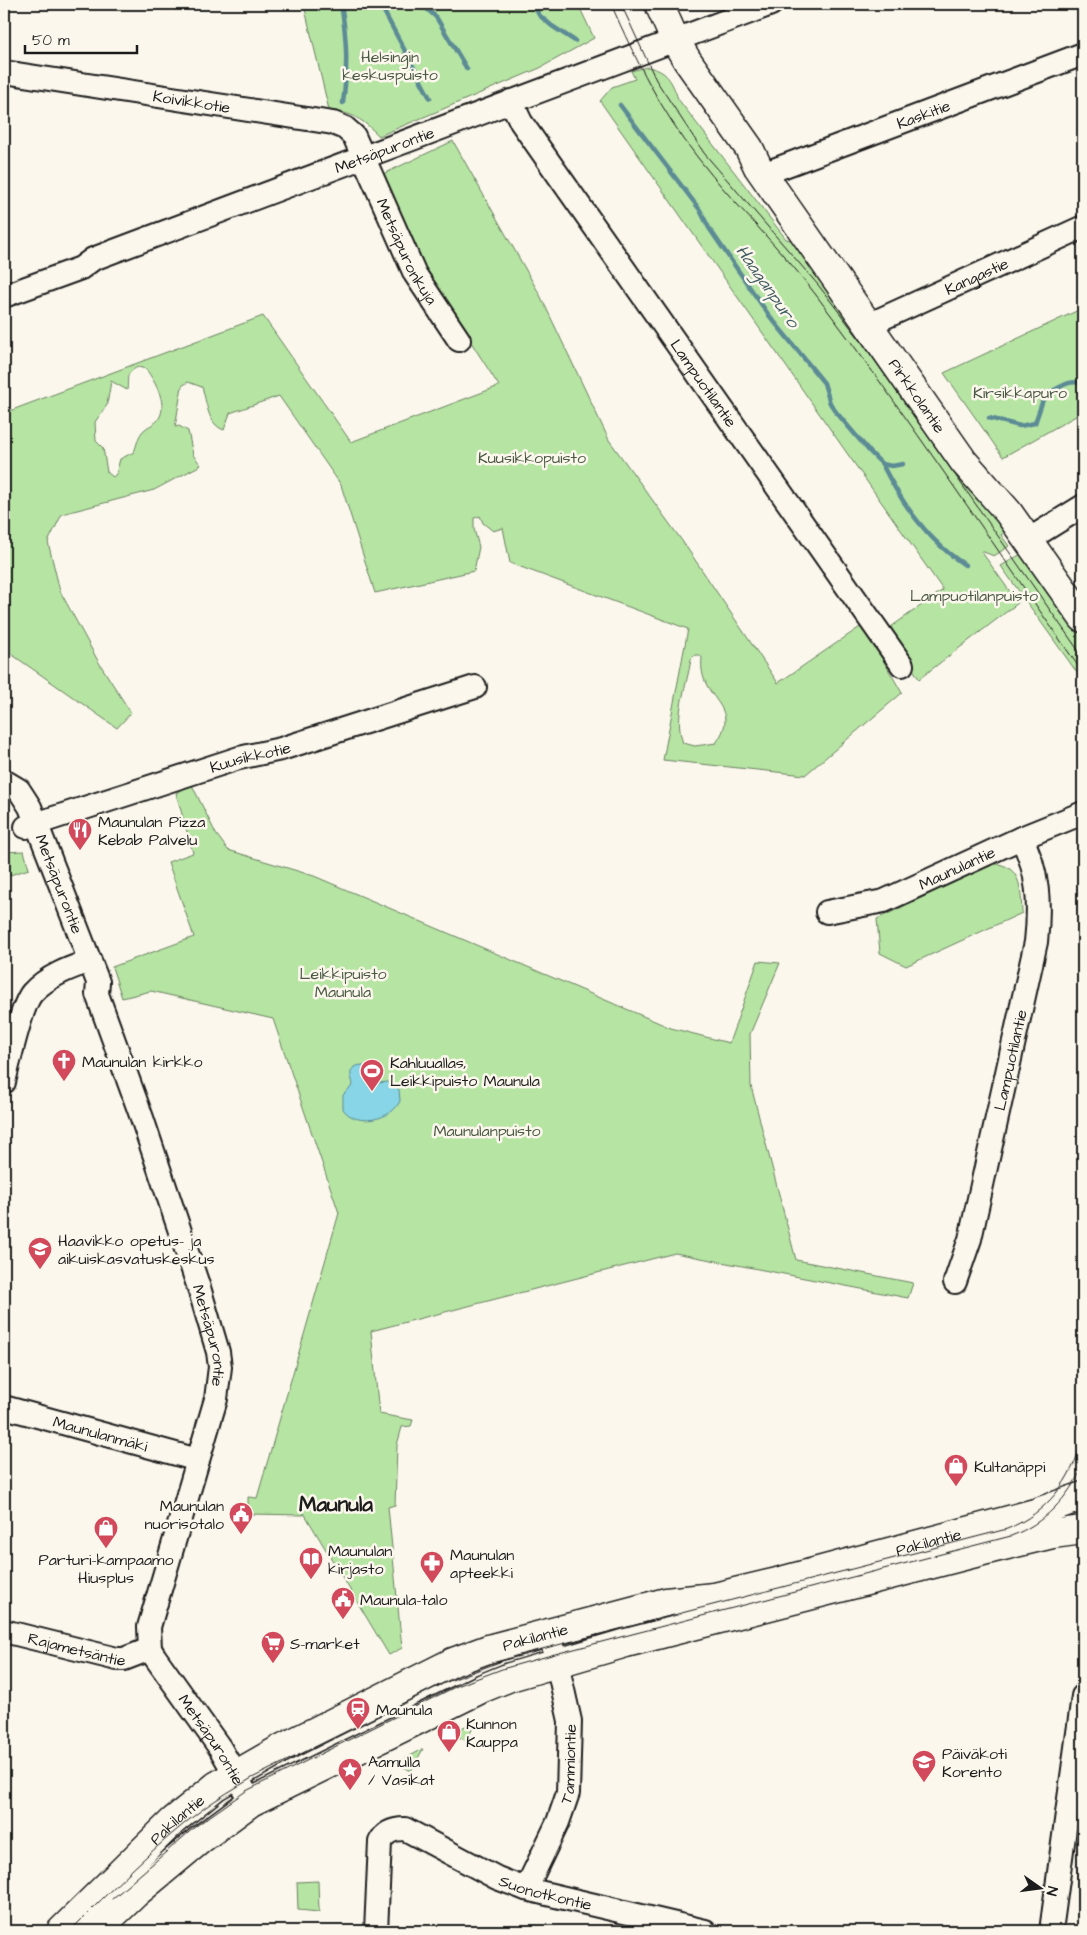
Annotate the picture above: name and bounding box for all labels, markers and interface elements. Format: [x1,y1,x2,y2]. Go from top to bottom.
scale bar [25,22,138,54]
text: 50 m [32,30,70,51]
park label: Helsingin keskuspuisto [342,46,438,86]
street label: Koivikkotie [151,85,232,119]
street label: Kaskitie [894,95,954,135]
street label: Metsäpurontie [332,122,438,179]
street label: Metsäpuronkuja [371,195,442,309]
water label: Haaganpuro [729,240,806,335]
street label: Kangastie [941,252,1012,301]
street label: Lampuotilantie [665,335,742,432]
street label: Pirkkolantie [883,354,951,438]
park label: Kirsikkapuro [973,382,1067,404]
park label: Kuusikkopuisto [478,447,586,469]
park label: Lampuotilanpuisto [910,585,1038,607]
street label: Kuusikkotie [207,736,294,779]
place label: Maunulan Pizza Kebab Palvelu [98,811,205,851]
restaurant icon: Maunulan Pizza Kebab Palvelu [67,817,93,851]
street label: Metsäpurontie [30,831,88,937]
street label: Maunulantie [915,841,999,896]
park label: Leikkipuisto Maunula [299,963,387,1003]
street label: Lampuotilantie [989,1007,1033,1113]
church icon: Maunulan kirkko [51,1048,77,1082]
place label: Maunulan kirkko [82,1051,202,1073]
place label: Kahluuallas, Leikkipuisto Maunula [390,1052,540,1092]
sports icon: Kahluuallas, Leikkipuisto Maunula [359,1058,385,1092]
park label: Maunulanpuisto [433,1120,541,1142]
place label: Haavikko opetus- ja aikuiskasvatuskeskus [58,1230,215,1270]
school or university icon: Haavikko opetus- ja aikuiskasvatuskeskus [27,1236,53,1270]
street label: Metsäpurontie [187,1282,230,1388]
street label: Maunulanmäki [50,1411,151,1458]
shop icon: Kultanäppi [943,1453,969,1487]
place label: Kultanäppi [974,1456,1046,1478]
district label: Maunula [299,1490,373,1519]
place label: Maunulan nuorisotalo [144,1495,224,1535]
public building icon: Maunulan nuorisotalo [228,1501,254,1535]
shop icon: Parturi-kampaamo Hiusplus [93,1515,119,1549]
street label: Pakilantie [893,1523,964,1562]
place label: Maunulan kirjasto [328,1540,392,1580]
place label: Maunulan apteekki [450,1544,514,1584]
library icon: Maunulan kirjasto [298,1546,324,1580]
place label: Parturi-kampaamo Hiusplus [38,1549,174,1589]
pharmacy icon: Maunulan apteekki [419,1550,445,1584]
public building icon: Maunula-talo [330,1586,356,1620]
place label: Maunula-talo [360,1589,447,1611]
street label: Pakilantie [500,1618,571,1657]
street label: Rajametsäntie [25,1627,126,1671]
supermarket icon: S-market [260,1630,286,1664]
place label: S-market [290,1633,360,1655]
street label: Metsäpurontie [173,1690,249,1790]
station icon: Maunula [345,1696,371,1730]
place label: Maunula [376,1699,432,1721]
place label: Kunnon Kauppa [466,1713,518,1753]
shop icon: Kunnon Kauppa [436,1719,462,1753]
street label: Tammiontie [555,1723,582,1807]
place label: Päiväkoti Korento [942,1743,1008,1783]
school or university icon: Päiväkoti Korento [911,1749,937,1783]
place label: Aamulla / Vasikat [368,1751,435,1791]
place icon: Aamulla / Vasikat [337,1757,363,1791]
street label: Pakilantie [145,1789,210,1850]
north arrow [1014,1862,1064,1912]
street label: Suonotkontie [496,1870,594,1916]
text: N [1041,1884,1062,1898]

